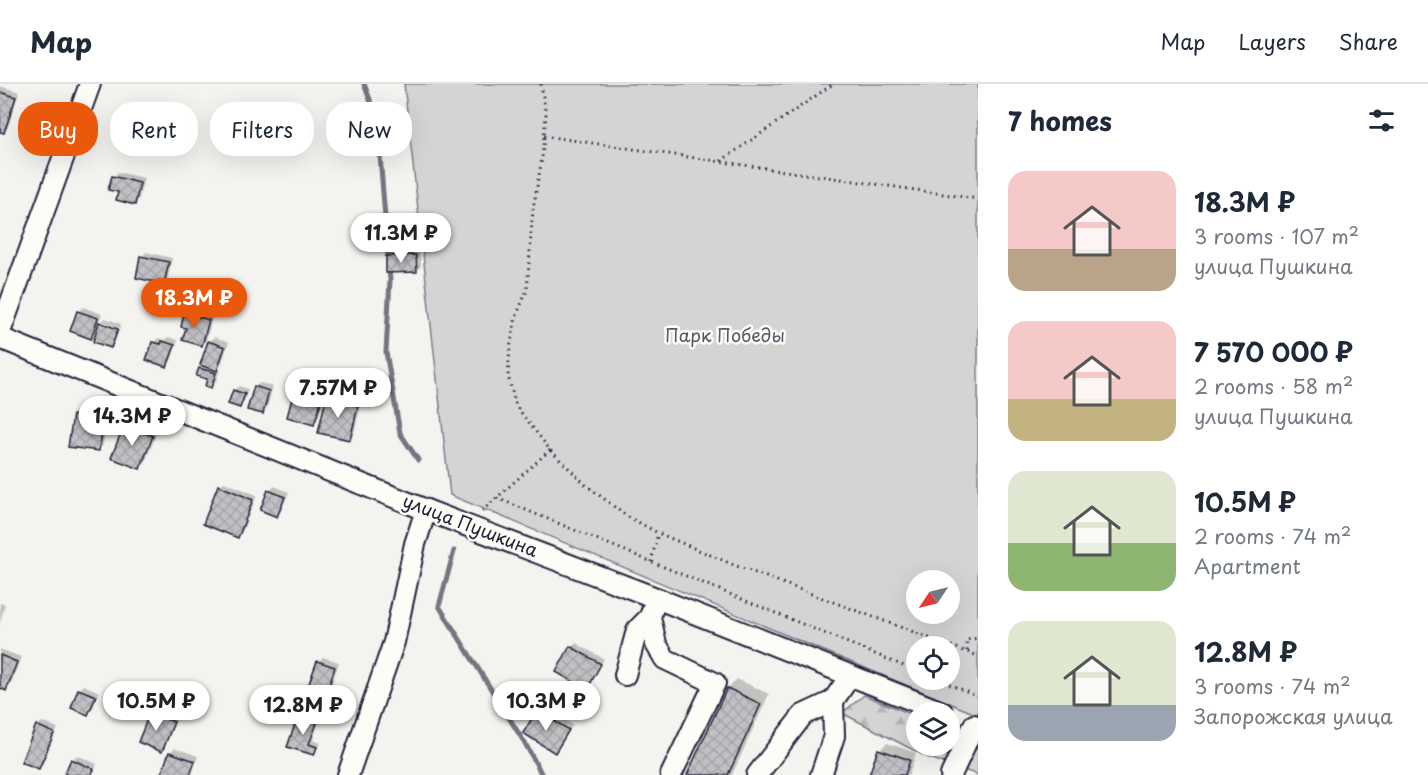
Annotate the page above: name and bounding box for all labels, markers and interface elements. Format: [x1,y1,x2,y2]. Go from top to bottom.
text: Map [30,20,92,63]
text: Map [1161,25,1205,57]
text: Layers [1238,25,1306,57]
text: Share [1339,25,1398,57]
text: 7 homes [1008,101,1112,140]
chip: Buy [18,102,98,156]
chip: Rent [110,102,198,156]
chip: Filters [210,102,314,156]
chip: New [326,102,412,156]
icon: filters [1365,104,1398,137]
text: 18.3M ₽ [1194,182,1295,221]
icon: home [1056,195,1128,267]
pin: 11.3M ₽ [346,213,456,264]
text: 11.3M ₽ [364,217,438,247]
text: 3 rooms · 107 m² [1194,221,1359,251]
text: улица Пушкина [1194,251,1353,281]
pin: 18.3M ₽ [139,278,249,329]
text: 18.3M ₽ [155,282,233,312]
park label: Парк Победы [665,321,785,348]
text: 7 570 000 ₽ [1194,332,1353,371]
icon: home [1056,345,1128,417]
pin: 7.57M ₽ [283,368,393,419]
text: 2 rooms · 58 m² [1194,371,1353,401]
text: 7.57M ₽ [299,372,377,402]
pin: 14.3M ₽ [77,396,187,447]
text: 14.3M ₽ [93,400,171,430]
text: улица Пушкина [1194,401,1353,431]
text: 10.5M ₽ [1194,482,1296,521]
street label: улица Пушкина [399,486,543,563]
icon: home [1056,495,1128,567]
text: 2 rooms · 74 m² [1194,521,1351,551]
text: Apartment [1194,551,1301,581]
north arrow [906,570,960,624]
map controls [906,570,960,756]
text: 12.8M ₽ [1194,632,1297,671]
button: locate [906,636,960,690]
icon: home [1056,645,1128,717]
text: 3 rooms · 74 m² [1194,671,1351,701]
pin: 10.5M ₽ [101,681,211,732]
pin: 10.3M ₽ [491,681,601,732]
text: 10.5M ₽ [117,685,195,715]
pin: 12.8M ₽ [248,685,358,736]
text: 10.3M ₽ [506,685,586,715]
text: 12.8M ₽ [263,689,343,719]
text: Запорожская улица [1194,701,1393,731]
button: layers [906,702,960,756]

